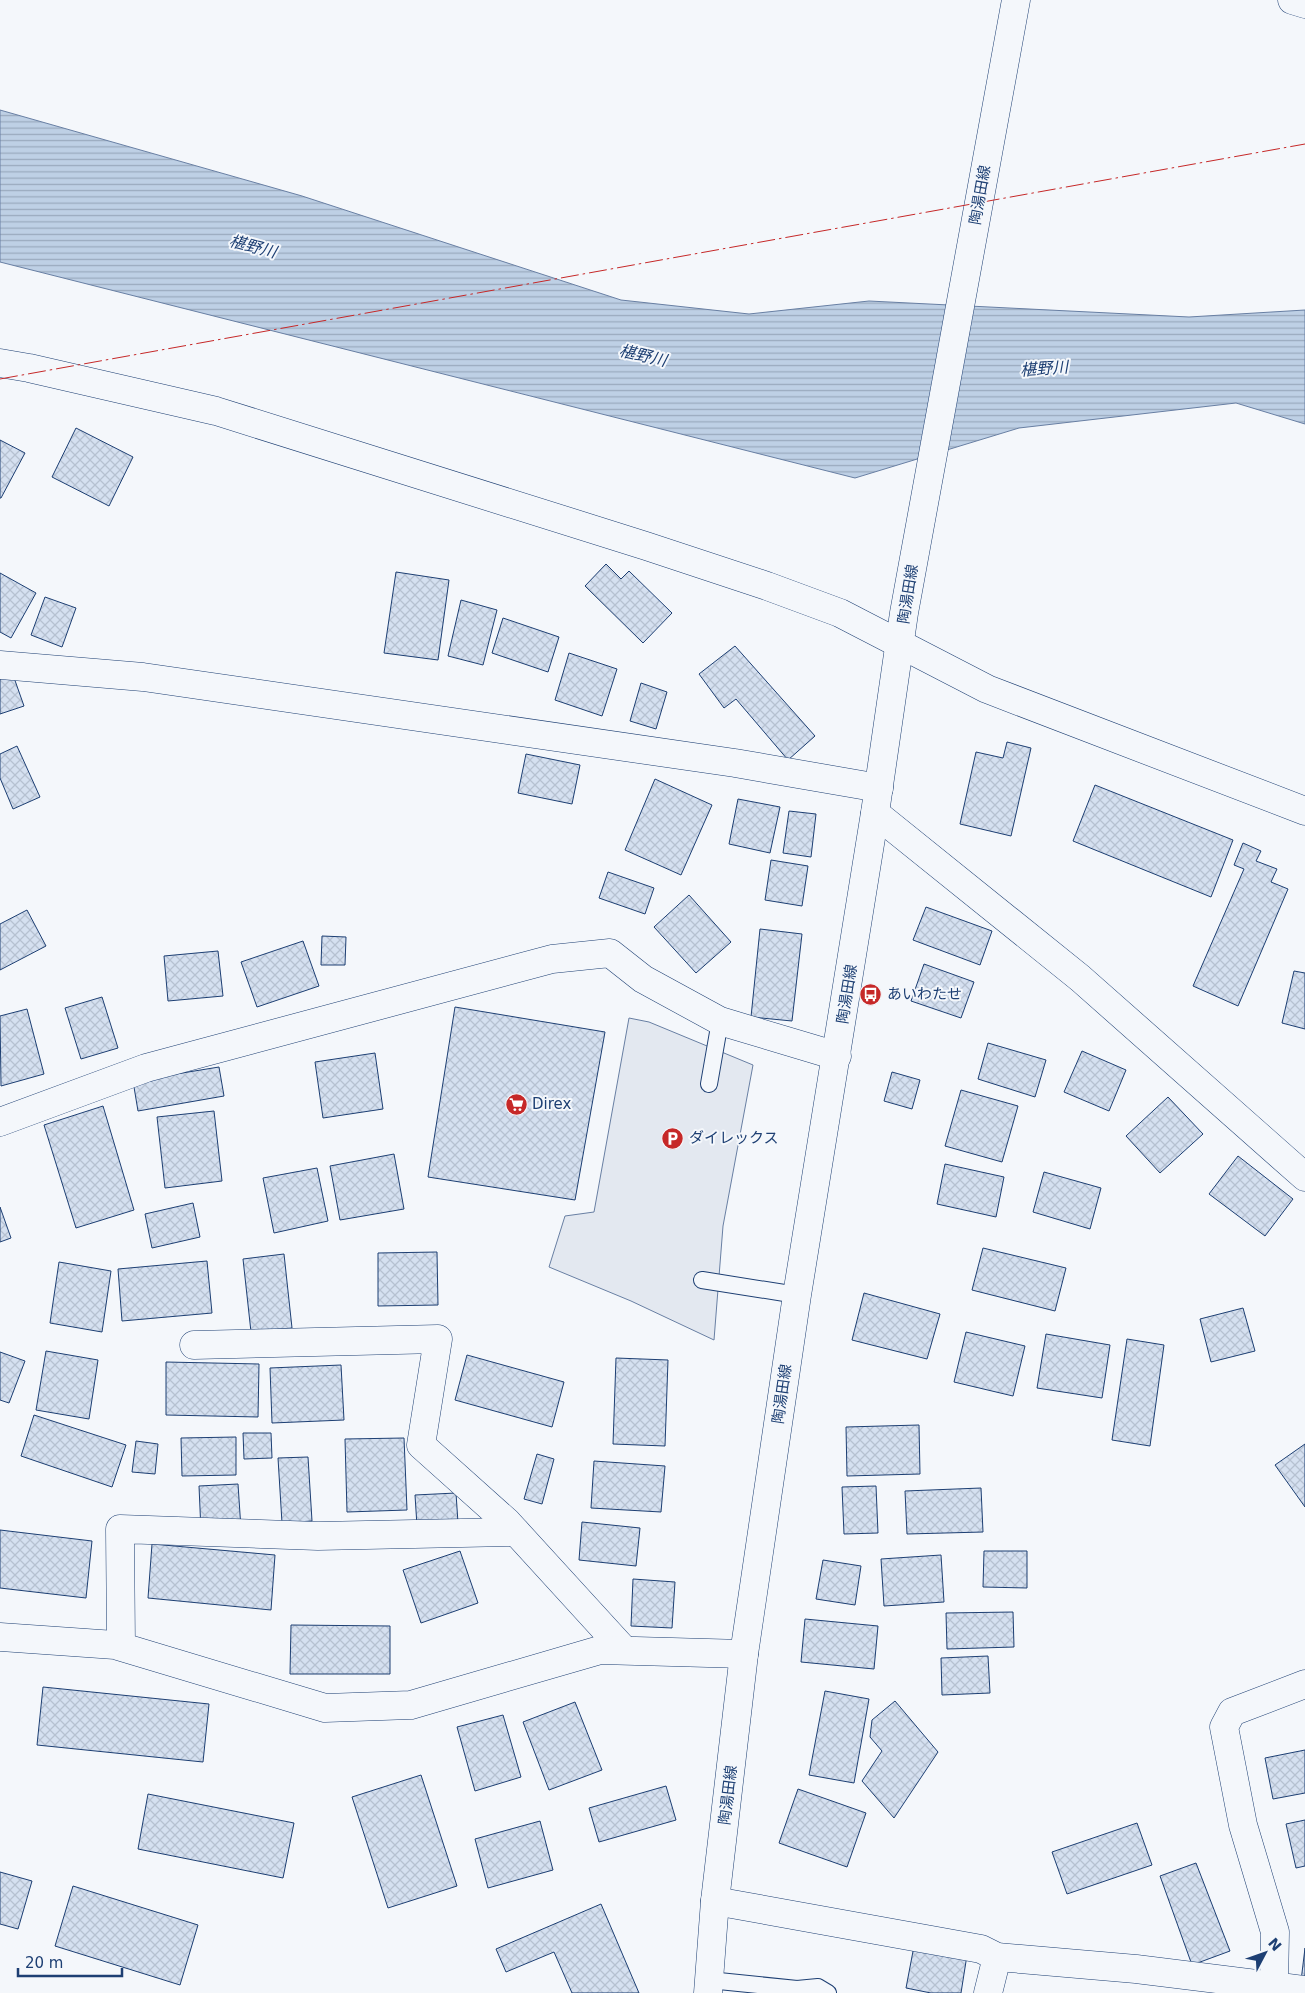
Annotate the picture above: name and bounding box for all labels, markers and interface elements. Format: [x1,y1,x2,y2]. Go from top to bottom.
street label: 陶湯田線 [966,164,994,226]
water label: 椹野川 [227,231,280,262]
water label: 椹野川 [617,341,670,371]
water label: 椹野川 [1019,357,1071,380]
street label: 陶湯田線 [894,563,922,625]
street label: 陶湯田線 [833,963,861,1025]
bus stop icon: あいわたせ [859,982,883,1006]
place label: あいわたせ [887,985,962,1003]
supermarket icon: Direx [504,1092,528,1116]
place label: Direx [532,1095,572,1113]
parking icon: ダイレックス [661,1126,685,1150]
place label: ダイレックス [689,1129,779,1147]
street label: 陶湯田線 [769,1363,795,1425]
street label: 陶湯田線 [715,1764,741,1826]
north arrow [1240,1928,1290,1978]
text: N [1265,1935,1285,1954]
scale bar [18,1946,121,1978]
text: 20 m [25,1954,63,1972]

